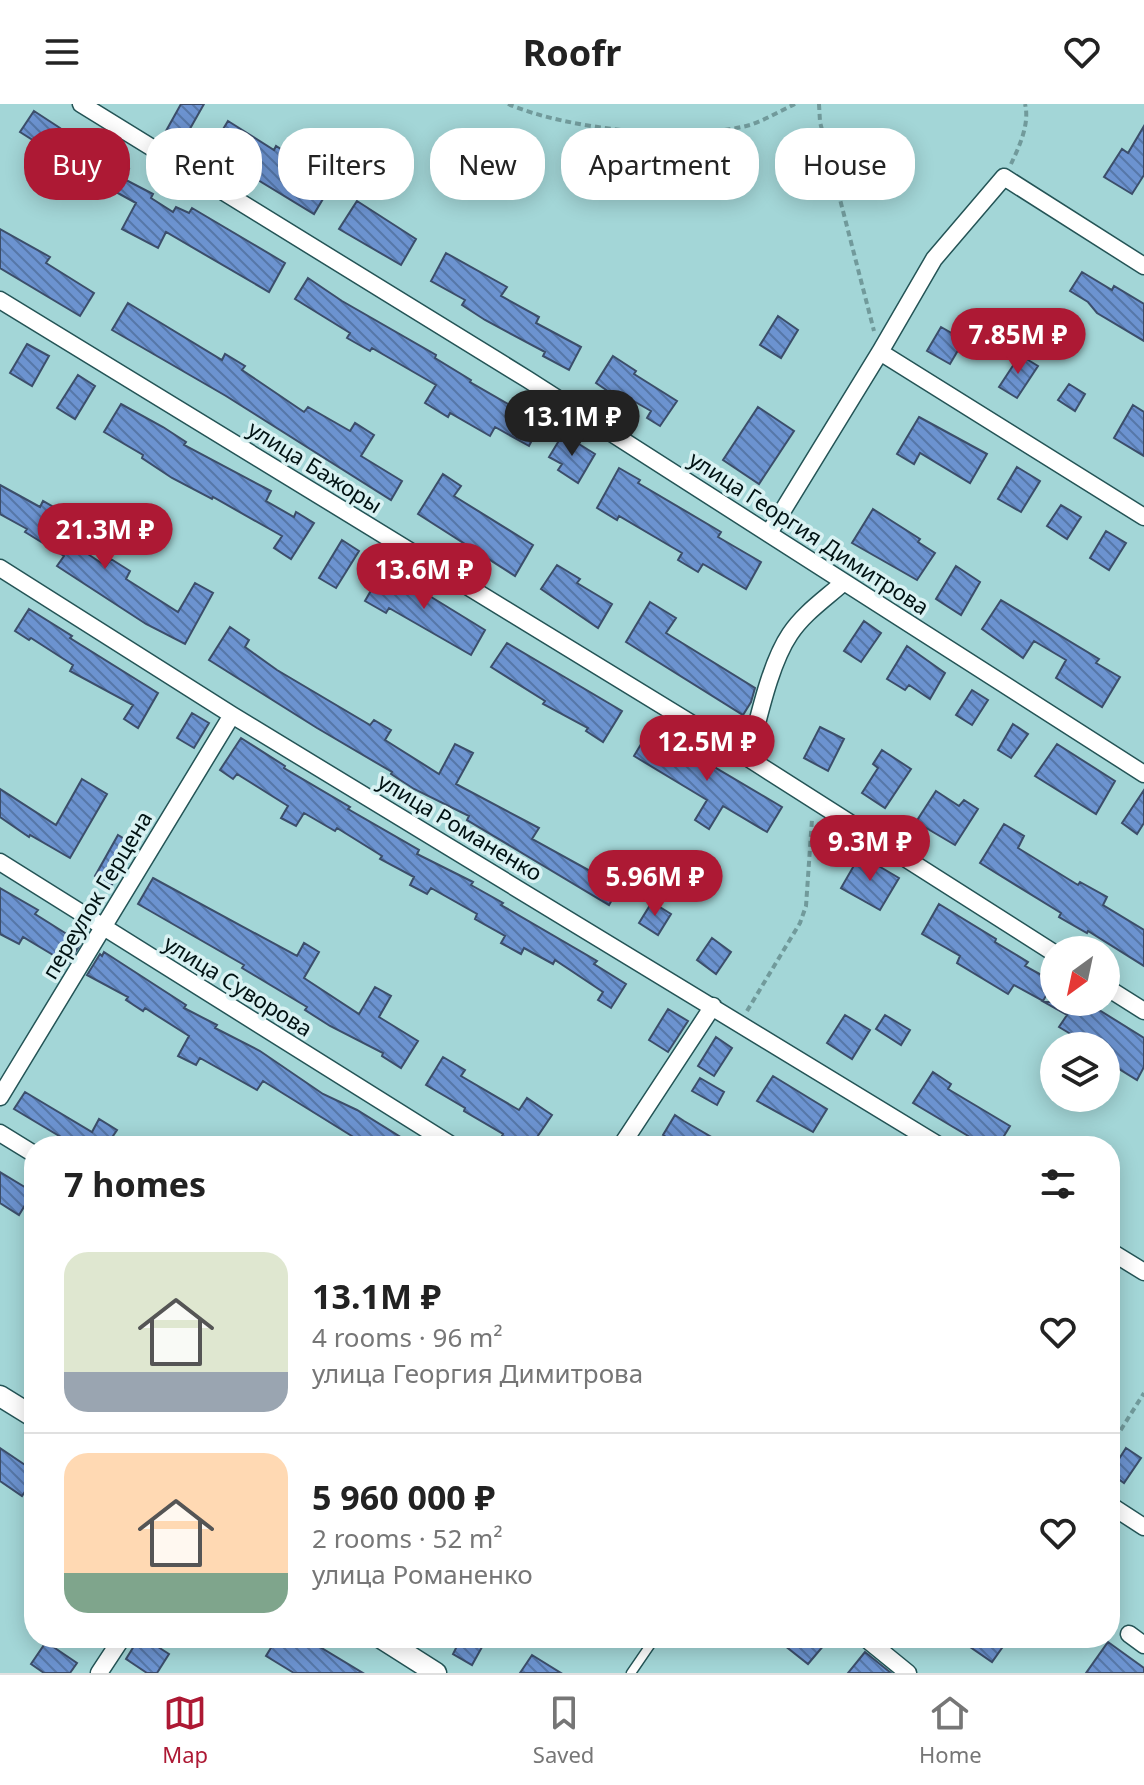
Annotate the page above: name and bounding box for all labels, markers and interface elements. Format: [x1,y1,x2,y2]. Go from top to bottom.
text: Roofr [523,28,621,77]
icon: menu [40,30,84,74]
icon: heart [1060,30,1104,74]
chip: Buy [24,128,130,200]
chip: Rent [146,128,262,200]
chip: Filters [278,128,414,200]
chip: New [430,128,545,200]
chip: Apartment [561,128,759,200]
chip: House [775,128,915,200]
pin: 7.85M ₽ [944,308,1092,376]
text: 7.85M ₽ [969,316,1067,352]
pin: 13.1M ₽ [498,390,646,458]
text: 13.1M ₽ [523,398,621,434]
street label: улица Бажоры [243,413,388,519]
street label: улица Георгия Димитрова [684,443,935,621]
pin: 21.3M ₽ [31,503,179,571]
text: 21.3M ₽ [56,511,154,547]
pin: 13.6M ₽ [350,543,498,611]
text: 13.6M ₽ [375,551,473,587]
pin: 12.5M ₽ [633,715,781,783]
text: 12.5M ₽ [658,723,756,759]
street label: улица Романенко [373,765,548,887]
street label: переулок Герцена [34,805,158,984]
pin: 9.3M ₽ [805,815,935,883]
text: 9.3M ₽ [828,823,912,859]
pin: 5.96M ₽ [581,850,729,918]
text: 5.96M ₽ [606,858,704,894]
street label: улица Суворова [159,927,319,1043]
north arrow [1040,936,1120,1016]
map controls [1040,936,1120,1112]
button: layers [1040,1032,1120,1112]
text: 7 homes [64,1161,206,1207]
icon: filters [1036,1162,1080,1206]
text: 13.1M ₽ [312,1273,441,1319]
icon: home [128,1284,224,1380]
icon: heart [1036,1310,1080,1354]
text: 4 rooms · 96 m² [312,1319,502,1355]
text: улица Георгия Димитрова [312,1355,643,1391]
text: 5 960 000 ₽ [312,1474,495,1520]
icon: home [128,1485,224,1581]
icon: heart [1036,1511,1080,1555]
text: 2 rooms · 52 m² [312,1520,502,1556]
text: улица Романенко [312,1556,533,1592]
tab: Map [162,1691,208,1769]
tab: Saved [533,1691,594,1769]
tab: Home [919,1691,982,1769]

